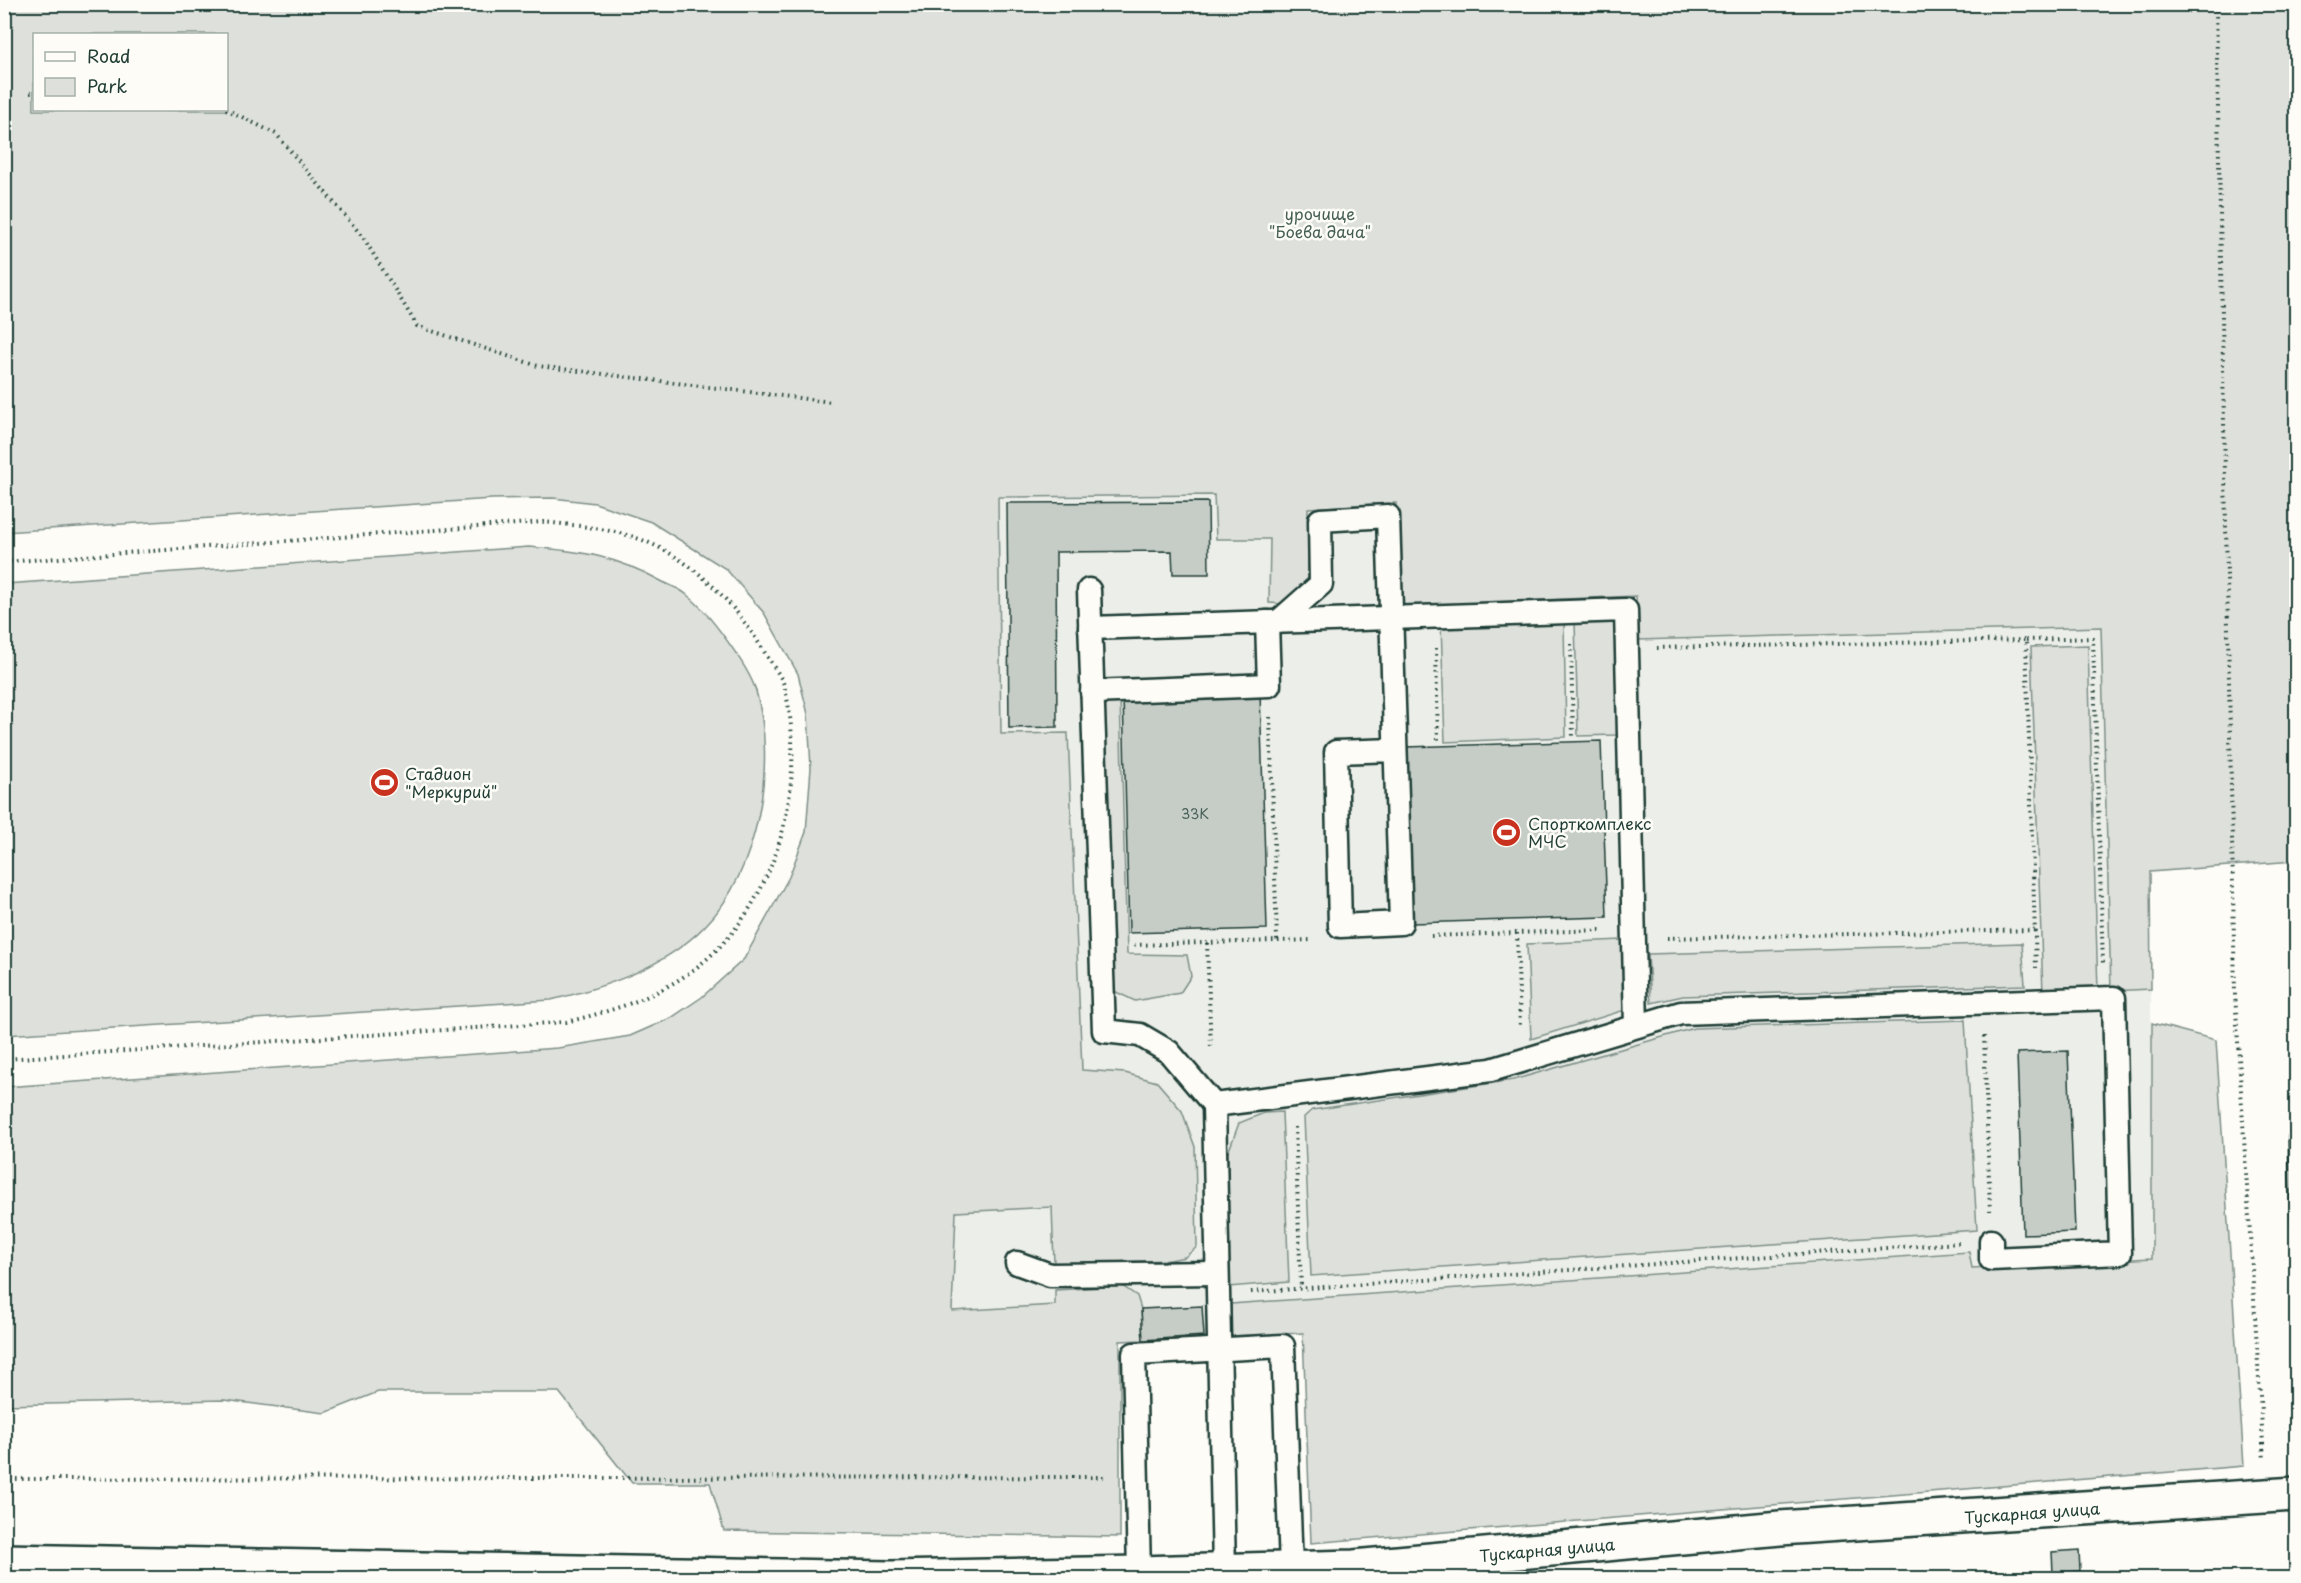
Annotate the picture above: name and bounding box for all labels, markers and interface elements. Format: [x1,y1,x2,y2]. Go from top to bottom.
legend [33,33,228,111]
text: Road [87,42,131,69]
text: Park [87,72,127,99]
park label: урочище "Боева дача" [1269,201,1371,243]
place label: Стадион "Меркурий" [405,761,497,803]
sports icon: Стадион "Меркурий" [368,766,400,798]
house number: 33К [1181,803,1209,824]
place label: Спорткомплекс МЧС [1528,811,1651,853]
sports icon: Спорткомплекс МЧС [1491,816,1523,848]
street label: Тускарная улица [1963,1495,2101,1529]
street label: Тускарная улица [1478,1531,1616,1567]

